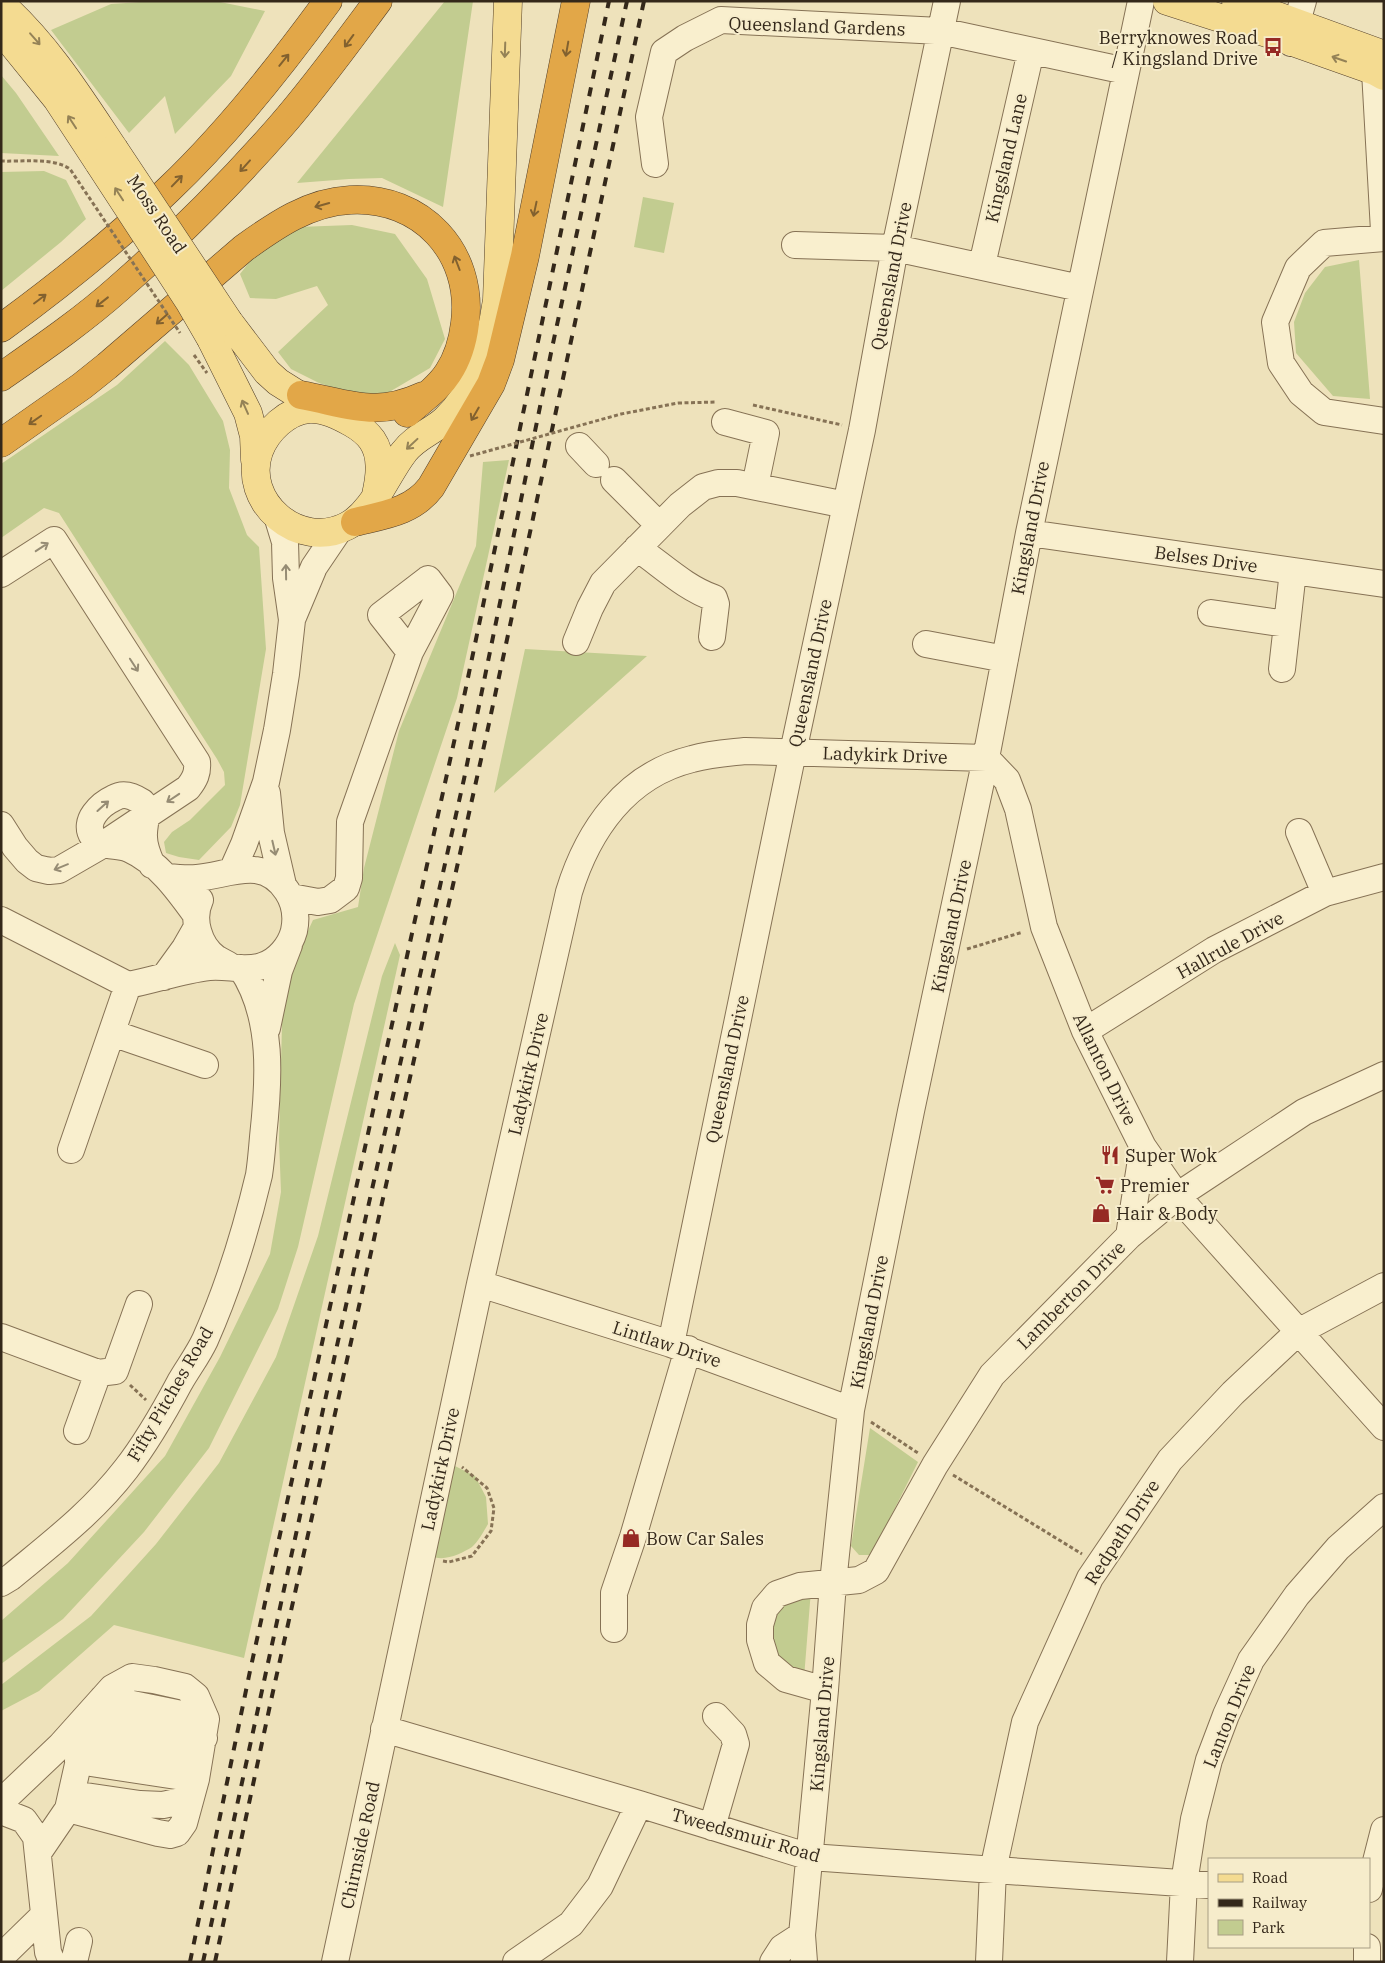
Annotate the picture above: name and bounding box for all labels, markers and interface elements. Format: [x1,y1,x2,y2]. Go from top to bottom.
street label: Queensland Gardens [728,11,906,41]
place label: Berryknowes Road / Kingsland Drive [1099,26,1258,70]
one-way arrow [29,33,40,46]
one-way arrow [344,34,354,48]
bus stop icon: Berryknowes Road / Kingsland Drive [1262,36,1284,58]
one-way arrow [562,41,572,57]
one-way arrow [500,42,510,58]
one-way arrow [279,53,290,66]
one-way arrow [1331,53,1347,63]
street label: Kingsland Lane [980,91,1032,225]
one-way arrow [67,115,77,129]
one-way arrow [239,159,251,172]
street label: Moss Road [122,170,192,258]
one-way arrow [171,175,183,188]
one-way arrow [114,188,124,202]
one-way arrow [530,200,540,216]
street label: Queensland Drive [865,200,917,352]
one-way arrow [314,201,330,210]
one-way arrow [452,256,461,272]
one-way arrow [33,293,46,304]
one-way arrow [96,296,109,307]
one-way arrow [156,313,169,325]
one-way arrow [240,400,250,415]
one-way arrow [469,406,479,420]
one-way arrow [28,415,42,425]
one-way arrow [405,438,418,450]
street label: Kingsland Drive [1006,459,1054,597]
street label: Belses Drive [1153,540,1259,578]
one-way arrow [35,542,49,553]
one-way arrow [281,564,291,580]
street label: Queensland Drive [783,597,837,749]
one-way arrow [129,657,139,671]
street label: Ladykirk Drive [822,741,948,769]
one-way arrow [167,793,181,803]
one-way arrow [96,800,109,812]
one-way arrow [270,840,279,856]
street label: Kingsland Drive [926,857,976,995]
one-way arrow [54,863,69,872]
street label: Hallrule Drive [1172,906,1288,984]
street label: Queensland Drive [700,993,754,1145]
street label: Allanton Drive [1068,1009,1142,1129]
street label: Ladykirk Drive [503,1010,553,1138]
restaurant icon: Super Wok [1099,1144,1121,1166]
place label: Super Wok [1125,1144,1218,1167]
supermarket icon: Premier [1094,1174,1116,1196]
place label: Premier [1120,1174,1189,1197]
shop icon: Hair & Body [1090,1202,1112,1224]
place label: Hair & Body [1116,1202,1218,1225]
street label: Lamberton Drive [1012,1236,1130,1354]
street label: Kingsland Drive [845,1253,893,1391]
street label: Lintlaw Drive [610,1316,724,1372]
street label: Fifty Pitches Road [122,1322,218,1466]
street label: Ladykirk Drive [416,1405,464,1533]
street label: Redpath Drive [1079,1475,1165,1589]
shop icon: Bow Car Sales [620,1527,642,1549]
place label: Bow Car Sales [646,1527,764,1550]
street label: Kingsland Drive [805,1655,839,1793]
street label: Lanton Drive [1198,1661,1260,1771]
street label: Chirnside Road [335,1779,385,1911]
street label: Tweedsmuir Road [669,1803,823,1867]
legend [1208,1858,1370,1948]
text: Road [1252,1868,1288,1887]
text: Railway [1252,1893,1307,1912]
text: Park [1252,1918,1285,1937]

